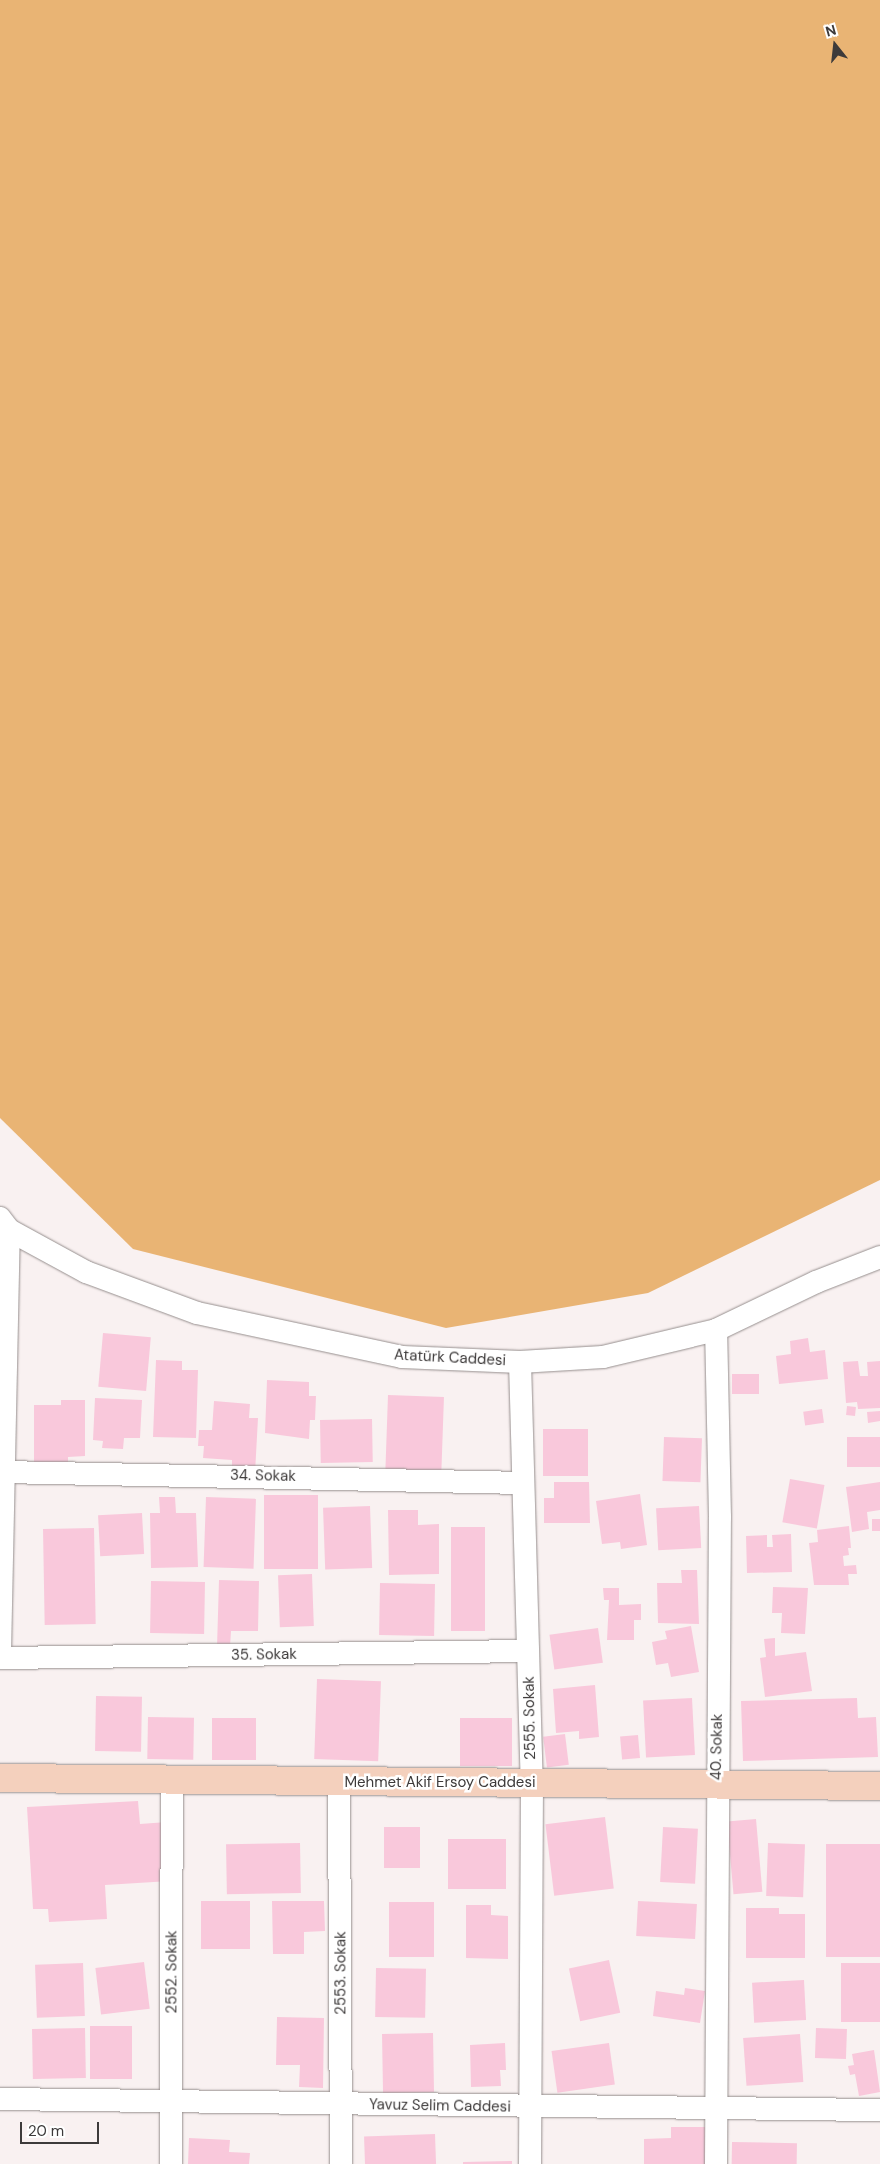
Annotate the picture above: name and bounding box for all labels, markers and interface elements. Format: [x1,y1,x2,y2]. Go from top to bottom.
north arrow [810,20,860,70]
text: N [823,21,838,41]
street label: Atatürk Caddesi [394,1346,506,1370]
street label: 34. Sokak [230,1466,296,1486]
street label: 35. Sokak [231,1645,297,1665]
street label: 2555. Sokak [520,1676,540,1760]
street label: 40. Sokak [707,1714,727,1780]
street label: Mehmet Akif Ersoy Caddesi [344,1774,536,1792]
street label: 2552. Sokak [163,1930,181,2014]
street label: 2553. Sokak [332,1931,350,2015]
street label: Yavuz Selim Caddesi [369,2096,511,2116]
scale bar [22,2112,101,2144]
text: 20 m [28,2121,64,2141]

